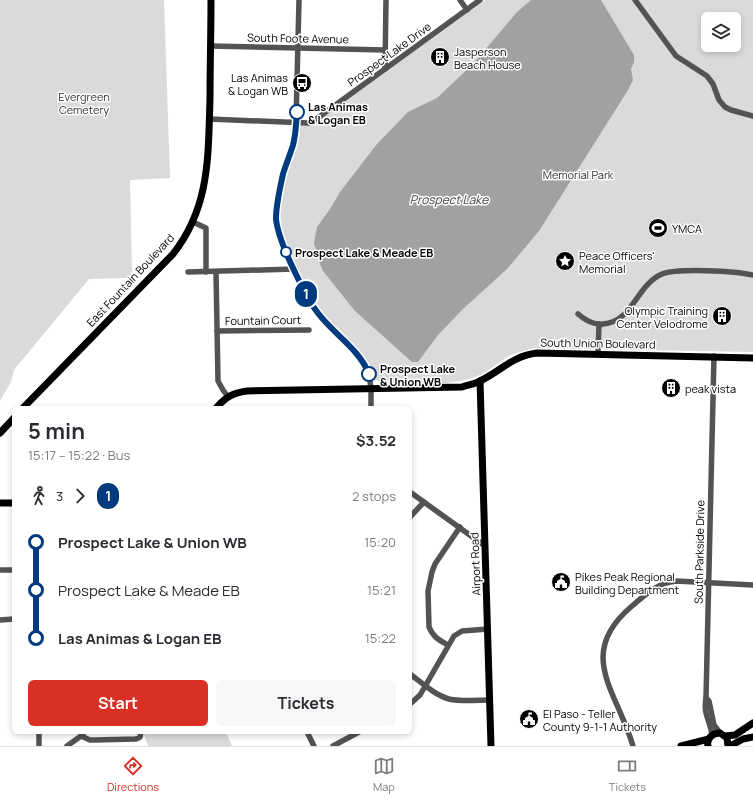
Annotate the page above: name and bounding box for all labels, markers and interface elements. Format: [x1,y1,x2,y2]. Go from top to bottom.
map controls [701,12,741,52]
button: layers [701,12,741,52]
street label: Prospect Lake Drive [344,18,434,89]
street label: South Foote Avenue [247,30,350,46]
place label: Jasperson Beach House [454,44,521,72]
building icon: Jasperson Beach House [429,46,451,68]
place label: Las Animas & Logan WB [228,70,288,98]
bus stop icon: Las Animas & Logan WB [291,72,313,94]
park label: Evergreen Cemetery [58,89,110,117]
place label: Las Animas & Logan EB [308,99,368,127]
marker: Las Animas & Logan EB [289,104,305,120]
park label: Memorial Park [543,167,614,182]
water label: Prospect Lake [410,191,489,208]
sports icon: YMCA [647,217,669,239]
place label: YMCA [672,221,702,236]
street label: East Fountain Boulevard [83,230,177,330]
place label: Prospect Lake & Meade EB [295,245,433,260]
marker: Prospect Lake & Meade EB [280,246,292,258]
place label: Peace Officers' Memorial [579,248,655,276]
place icon: Peace Officers' Memorial [554,250,576,272]
line badge: 1 [293,281,319,307]
text: 1 [303,284,309,303]
place label: Olympic Training Center Velodrome [616,303,709,331]
building icon: Olympic Training Center Velodrome [711,305,733,327]
street label: Fountain Court [225,312,301,328]
street label: South Union Boulevard [540,334,656,352]
place label: Prospect Lake & Union WB [380,361,456,389]
marker: Prospect Lake & Union WB [361,366,377,382]
building icon: peak vista [660,377,682,399]
place label: peak vista [685,381,736,396]
text: 5 min [28,416,85,446]
text: $3.52 [356,430,396,451]
text: 15:17 – 15:22 · Bus [28,446,130,464]
icon: walk [28,485,50,507]
icon: forward [69,485,91,507]
text: 1 [105,486,111,505]
text: 3 [56,487,63,505]
text: 2 stops [352,487,396,505]
street label: South Parkside Drive [691,499,707,604]
text: Prospect Lake & Union WB [58,532,247,553]
street label: Airport Road [466,532,484,596]
text: 15:20 [364,533,396,551]
place label: Pikes Peak Regional Building Department [575,569,679,597]
public building icon: Pikes Peak Regional Building Department [550,571,572,593]
text: Prospect Lake & Meade EB [58,580,240,601]
text: 15:21 [367,581,396,599]
text: Las Animas & Logan EB [58,628,221,649]
text: 15:22 [365,629,396,647]
button: Start [28,680,208,726]
button: Tickets [216,680,396,726]
place label: El Paso - Teller County 9-1-1 Authority [543,706,657,734]
public building icon: El Paso - Teller County 9-1-1 Authority [518,708,540,730]
tab: Directions [107,755,159,794]
tab: Map [373,755,395,794]
tab: Tickets [609,755,646,794]

